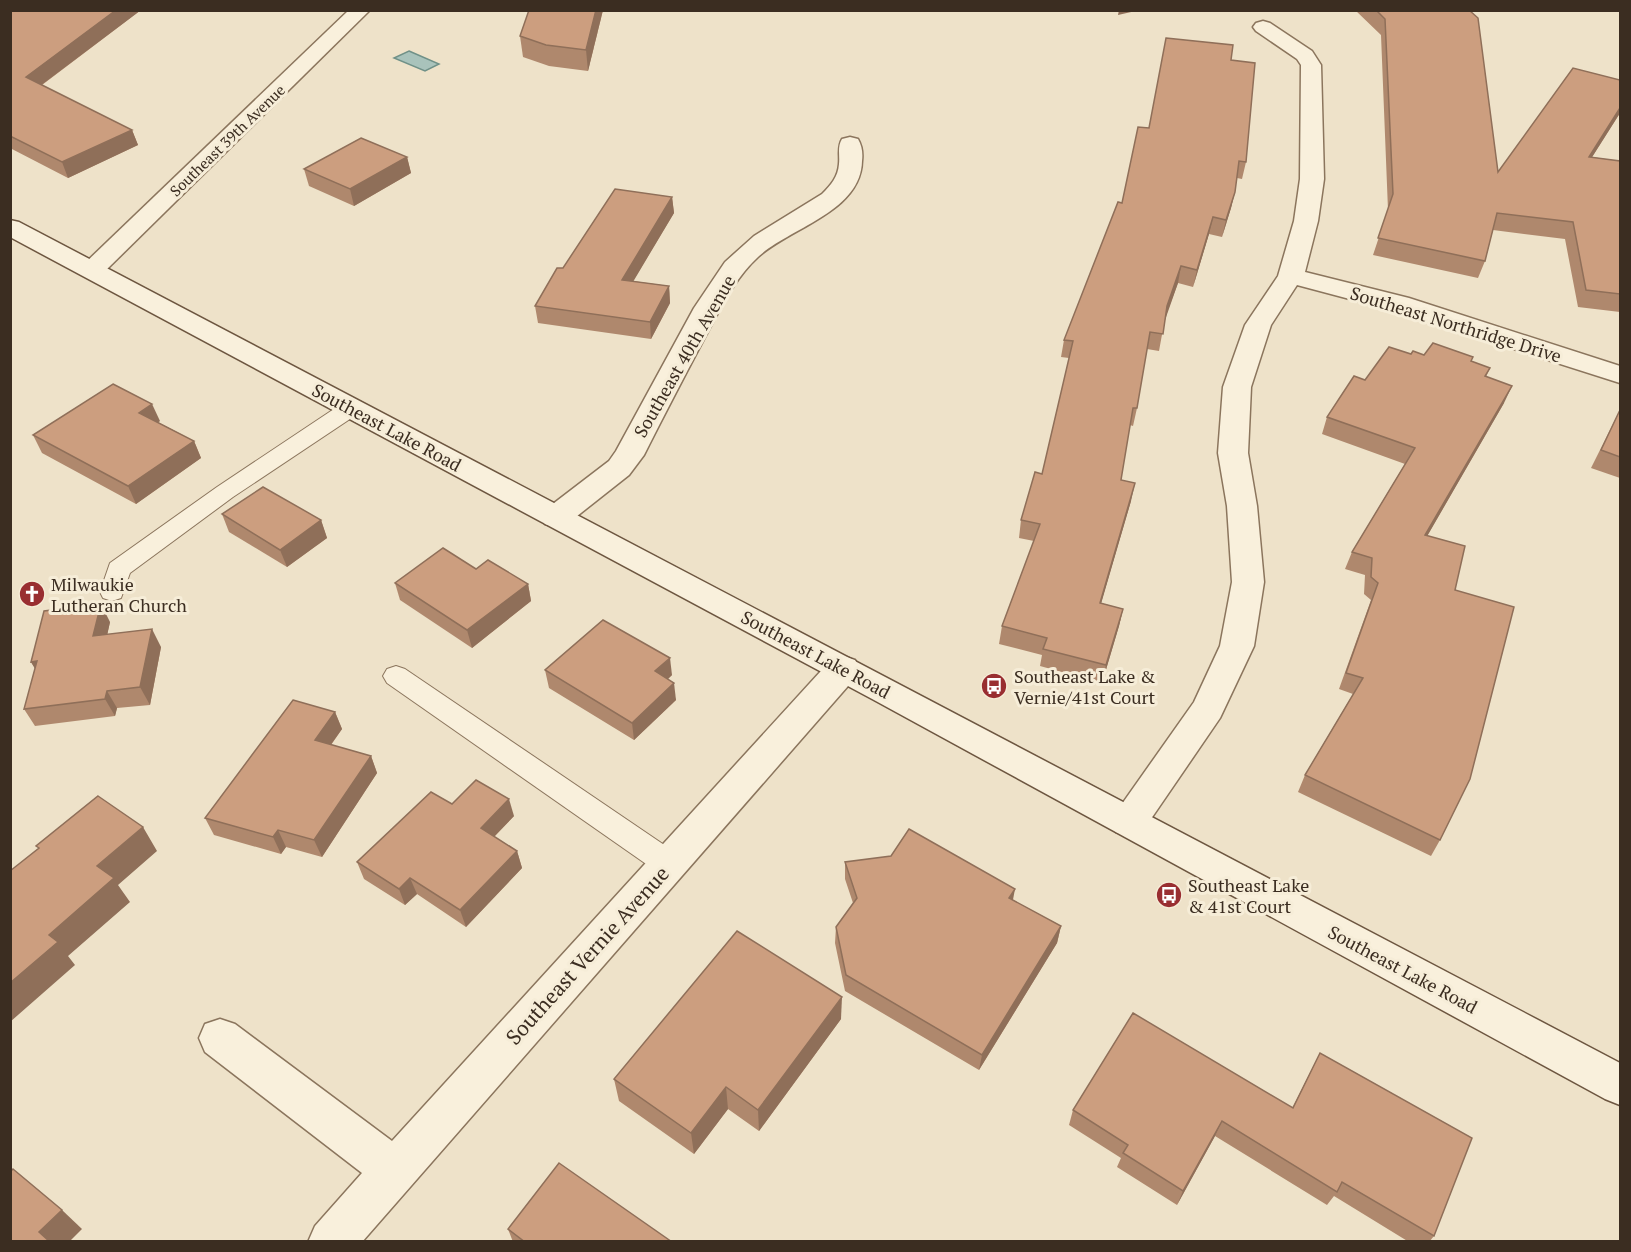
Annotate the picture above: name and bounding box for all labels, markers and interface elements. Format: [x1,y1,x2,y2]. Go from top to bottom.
street label: Southeast 39th Avenue [165,80,289,200]
street label: Southeast 40th Avenue [628,271,740,441]
street label: Southeast Northridge Drive [1347,280,1565,368]
street label: Southeast Lake Road [308,377,466,477]
place label: Milwaukie Lutheran Church [51,572,187,617]
church icon: Milwaukie Lutheran Church [17,579,47,609]
street label: Southeast Lake Road [737,604,895,704]
place label: Southeast Lake & Vernie/41st Court [1014,664,1156,709]
bus stop icon: Southeast Lake & Vernie/41st Court [979,671,1009,701]
street label: Southeast Vernie Avenue [499,860,675,1050]
place label: Southeast Lake & 41st Court [1188,873,1309,918]
bus stop icon: Southeast Lake & 41st Court [1154,880,1184,910]
street label: Southeast Lake Road [1324,919,1482,1019]

